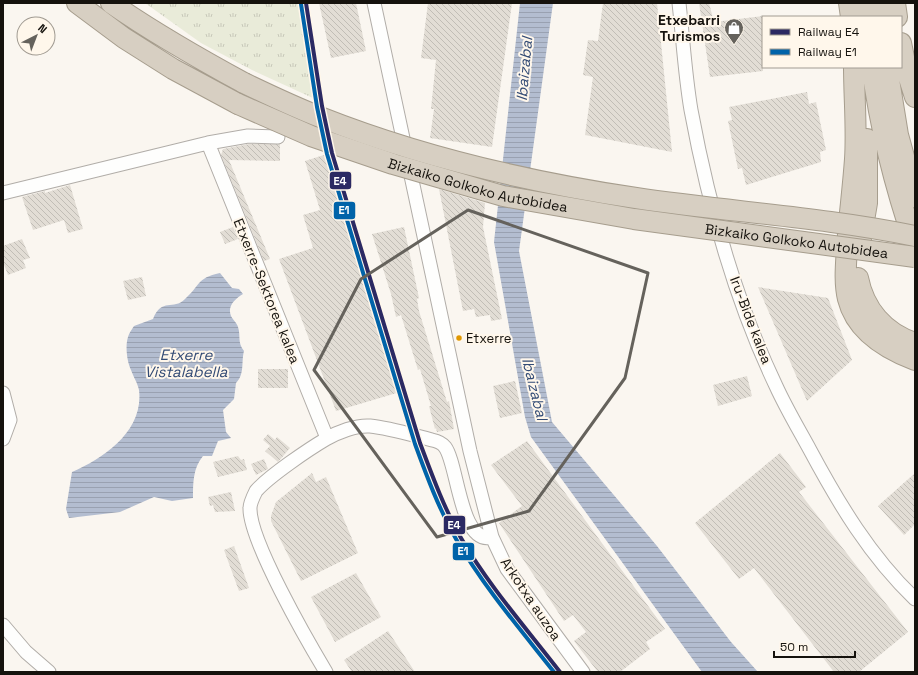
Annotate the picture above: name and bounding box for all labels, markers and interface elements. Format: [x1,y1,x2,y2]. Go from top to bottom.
place label: Etxebarri Turismos [658,11,720,45]
north arrow [16,16,56,56]
legend [762,16,902,68]
shop icon: Etxebarri Turismos [723,17,745,45]
text: N [35,21,50,36]
text: Railway E4 [798,24,860,40]
water label: Ibaizabal [512,34,536,102]
text: Railway E1 [798,44,857,60]
street label: Bizkaiko Golkoko Autobidea [386,154,569,216]
line badge: E4 [329,171,352,190]
text: E4 [333,174,347,188]
line badge: E1 [333,201,356,220]
text: E1 [338,203,350,217]
street label: Etxerre-Sektorea kalea [230,216,304,366]
street label: Bizkaiko Golkoko Autobidea [704,220,889,262]
street label: Iru-Bide kalea [726,274,776,366]
place label: Etxerre [466,330,512,347]
marker: Etxerre [454,333,464,343]
water label: Etxerre Vistalabella [145,345,228,381]
water label: Ibaizabal [518,356,553,425]
line badge: E4 [443,515,466,535]
text: E4 [447,518,461,532]
line badge: E1 [452,542,475,561]
text: E1 [457,544,469,558]
street label: Arkotxa auzoa [497,554,565,644]
scale bar [774,633,855,659]
text: 50 m [780,639,808,655]

